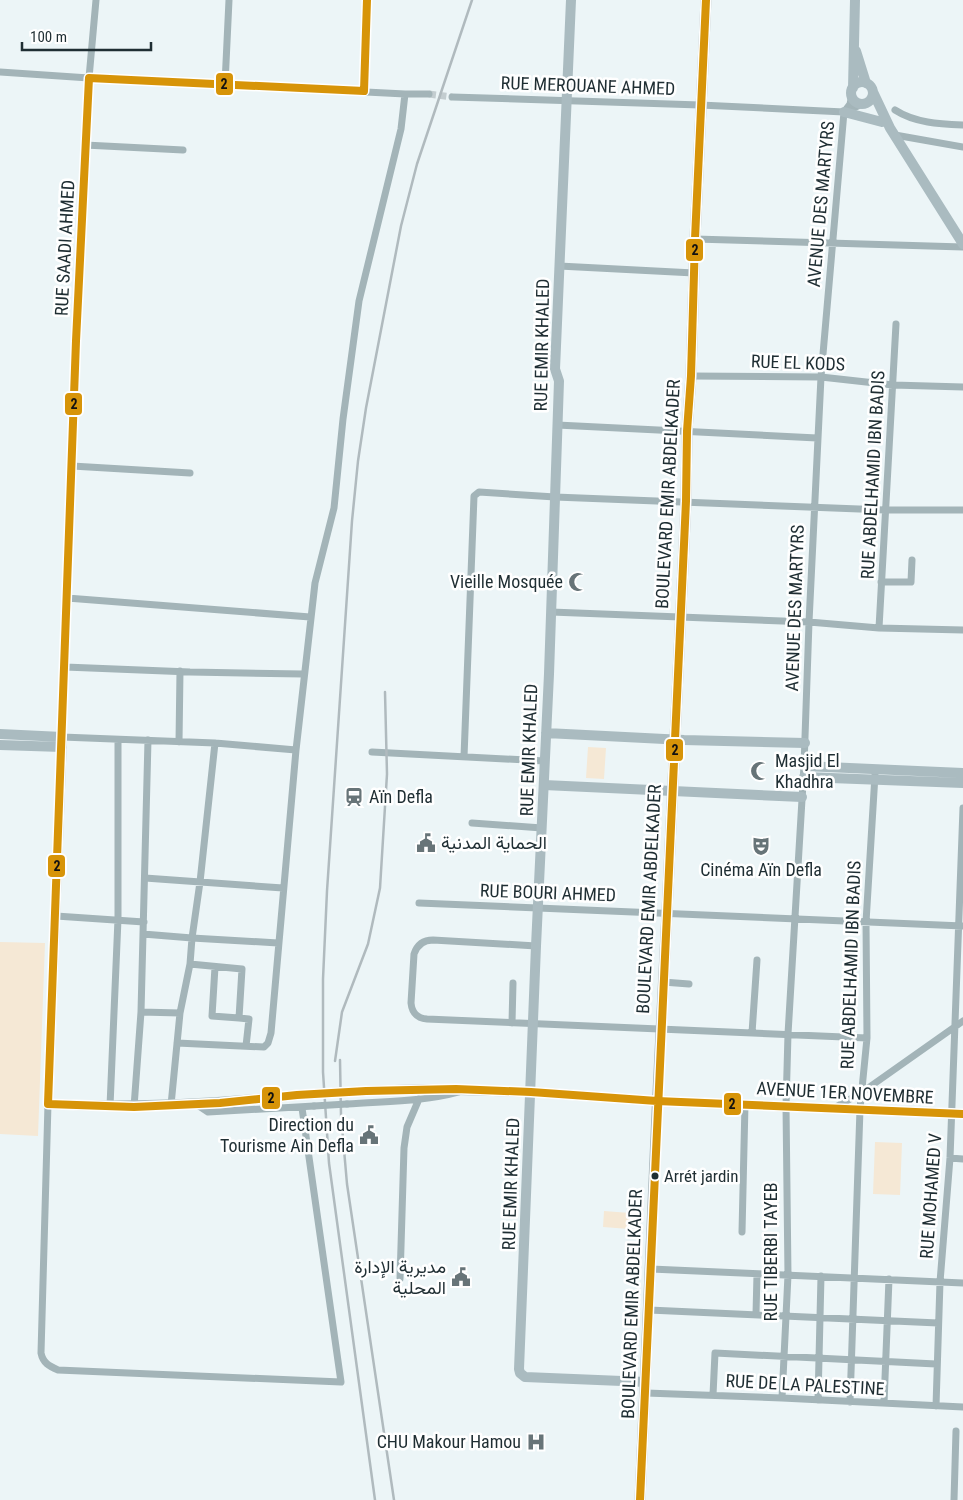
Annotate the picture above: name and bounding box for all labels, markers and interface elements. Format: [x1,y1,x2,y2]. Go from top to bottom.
scale bar [22,20,151,52]
text: 100 m [30,28,67,46]
line badge: 2 [215,72,234,96]
street label: RUE MEROUANE AHMED [500,72,676,99]
text: 2 [220,76,228,92]
street label: AVENUE DES MARTYRS [803,120,838,288]
street label: RUE SAADI AHMED [50,179,79,316]
line badge: 2 [685,238,704,262]
text: 2 [691,242,699,258]
street label: RUE EMIR KHALED [530,278,553,412]
street label: RUE EL KODS [751,350,846,375]
street label: RUE ABDELHAMID IBN BADIS [857,370,888,580]
street label: BOULEVARD EMIR ABDELKADER [651,378,684,609]
line badge: 2 [64,392,83,416]
text: 2 [70,396,78,412]
street label: AVENUE DES MARTYRS [781,524,808,692]
place label: Vieille Mosquée [450,571,563,592]
mosque icon: Vieille Mosquée [567,571,589,593]
street label: RUE EMIR KHALED [516,683,541,817]
line badge: 2 [665,738,684,762]
text: 2 [671,742,679,758]
place label: Masjid El Khadhra [775,750,840,792]
mosque icon: Masjid El Khadhra [749,760,771,782]
street label: BOULEVARD EMIR ABDELKADER [632,783,665,1014]
station icon: Aïn Defla [343,786,365,808]
place label: Aïn Defla [369,786,433,807]
public building icon: الحماية المدنية [415,832,437,854]
place label: الحماية المدنية [441,832,547,853]
theatre icon: Cinéma Aïn Defla [750,835,772,857]
line badge: 2 [47,854,66,878]
text: 2 [53,858,61,874]
place label: Cinéma Aïn Defla [700,859,822,880]
street label: RUE ABDELHAMID IBN BADIS [836,860,865,1070]
street label: RUE BOURI AHMED [480,880,616,905]
street label: AVENUE 1ER NOVEMBRE [756,1077,934,1108]
line badge: 2 [261,1086,281,1110]
text: 2 [267,1090,275,1106]
line badge: 2 [723,1092,742,1116]
text: 2 [728,1096,736,1112]
place label: Direction du Tourisme Ain Defla [220,1114,354,1156]
street label: RUE EMIR KHALED [498,1117,523,1251]
public building icon: Direction du Tourisme Ain Defla [358,1124,380,1146]
street label: RUE MOHAMED V [916,1132,945,1259]
place label: Arrét jardin [664,1166,738,1186]
marker: Arrét jardin [650,1171,660,1181]
street label: RUE TIBERBI TAYEB [760,1182,781,1322]
street label: BOULEVARD EMIR ABDELKADER [617,1188,646,1419]
place label: مديرية الإدارة المحلية [354,1256,446,1298]
public building icon: مديرية الإدارة المحلية [450,1266,472,1288]
street label: RUE DE LA PALESTINE [725,1370,885,1399]
place label: CHU Makour Hamou [377,1431,521,1452]
hospital icon: CHU Makour Hamou [525,1431,547,1453]

